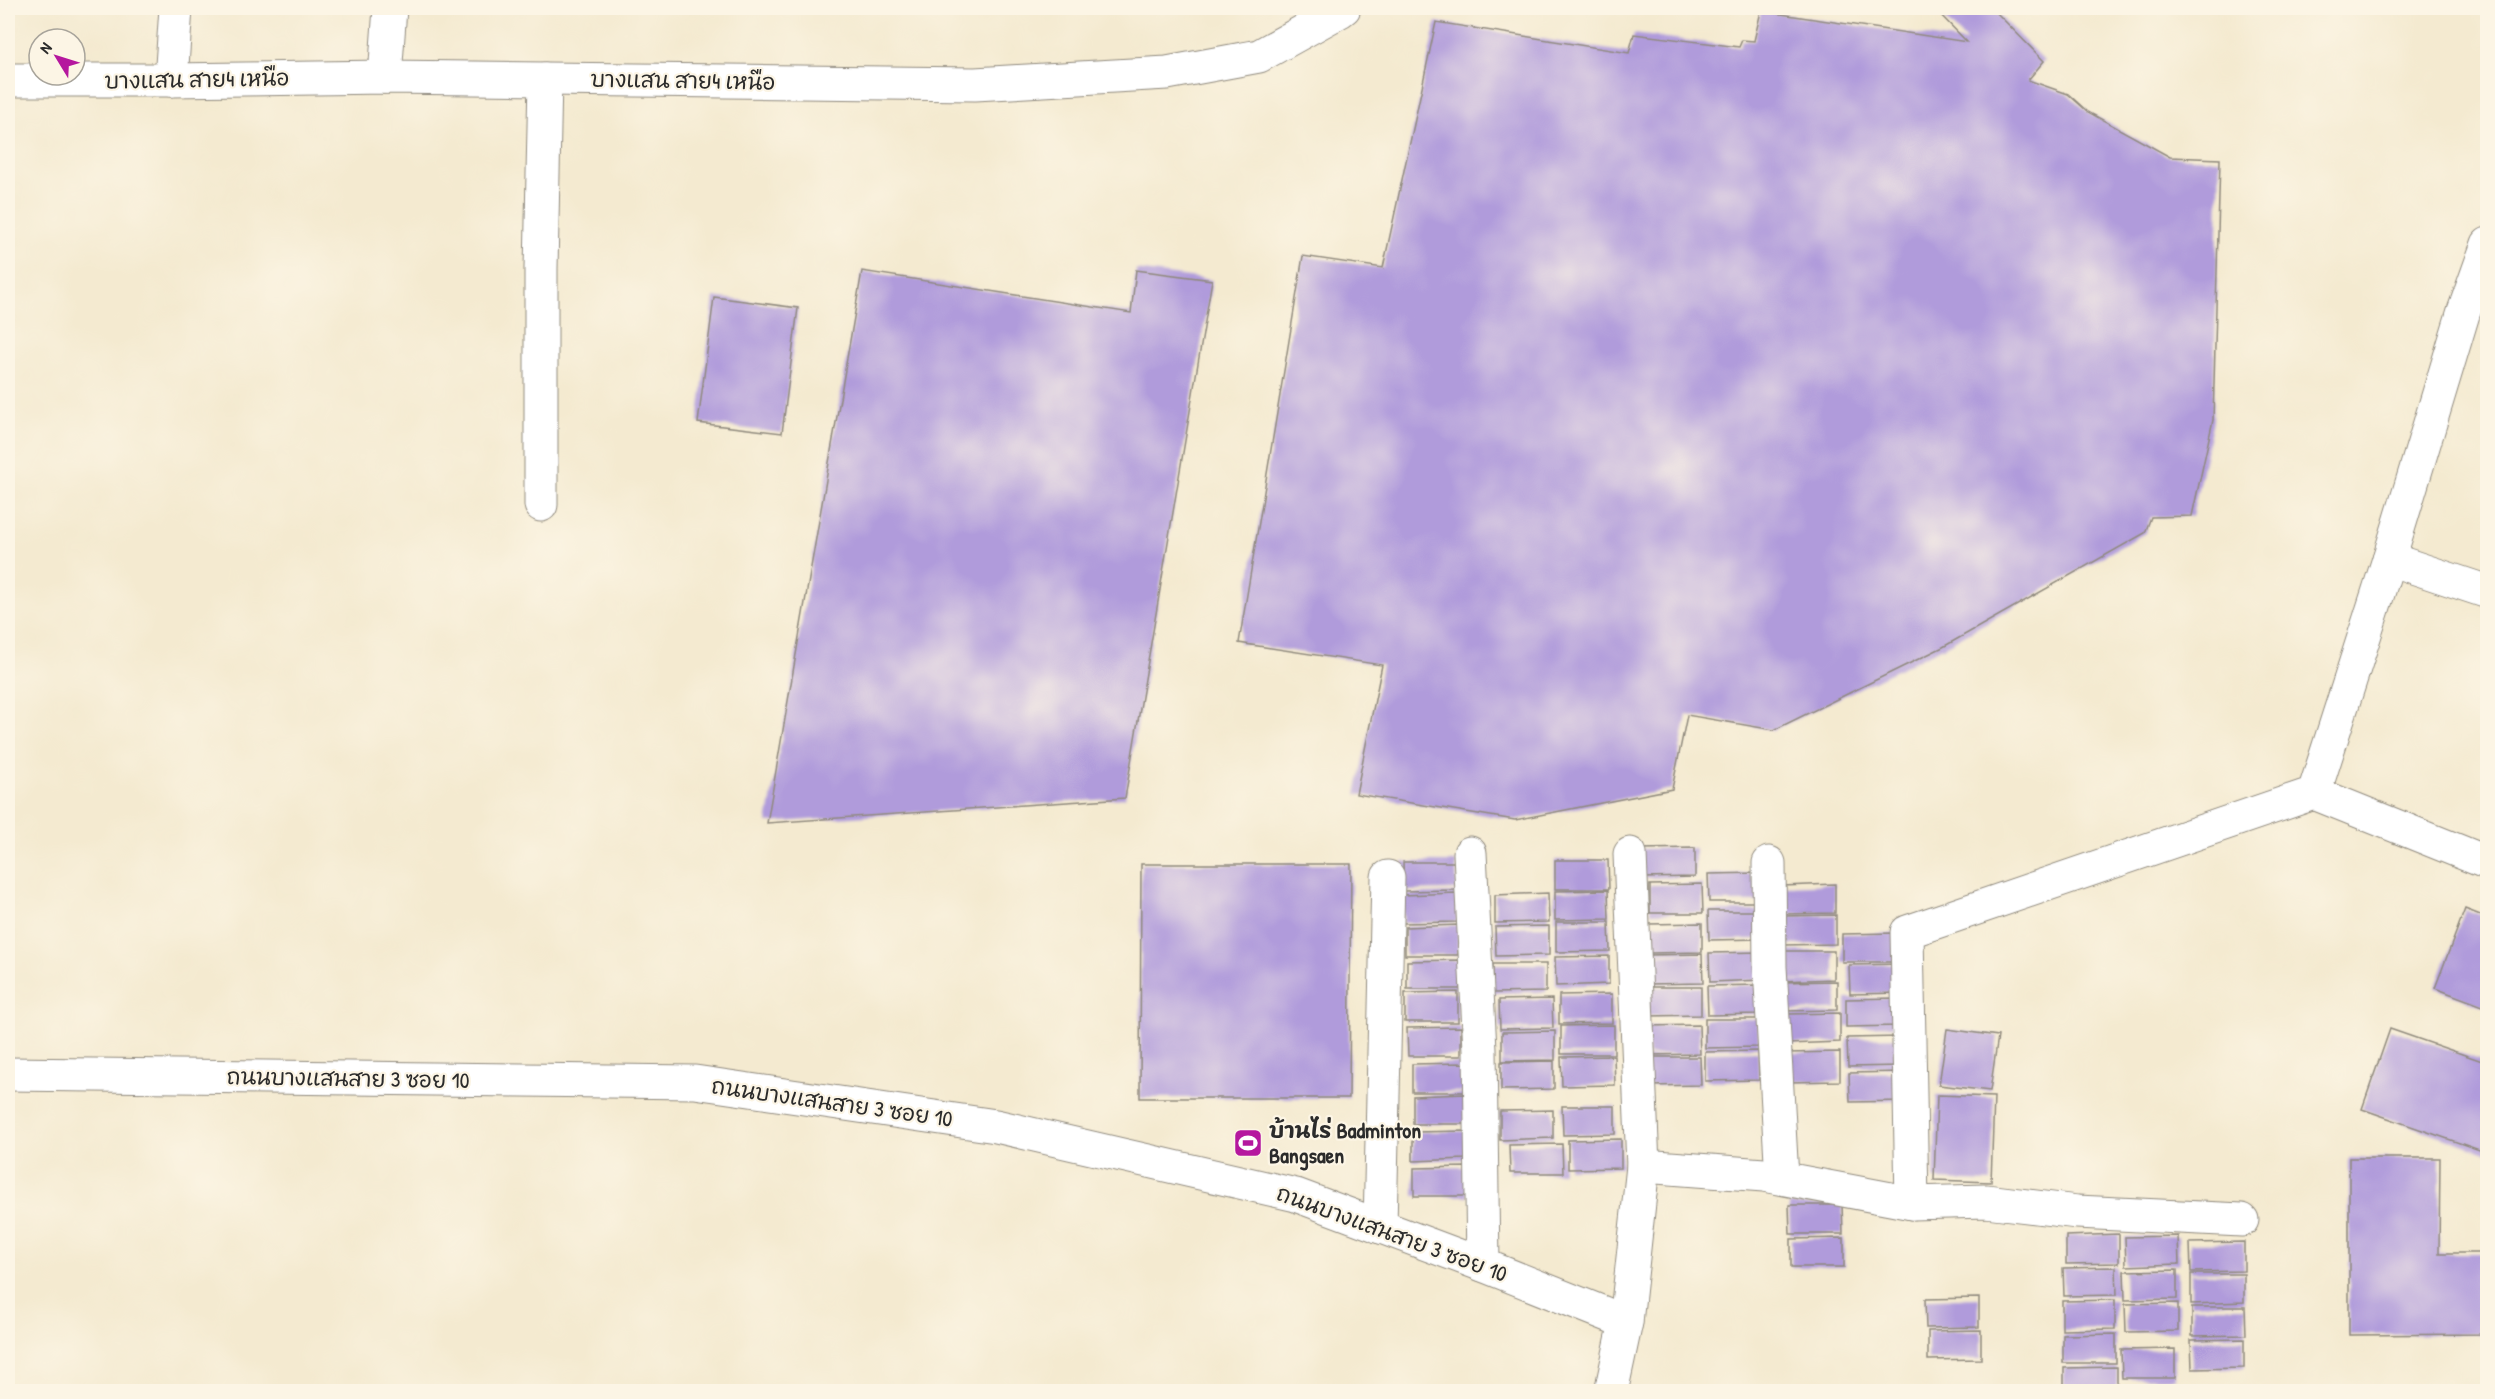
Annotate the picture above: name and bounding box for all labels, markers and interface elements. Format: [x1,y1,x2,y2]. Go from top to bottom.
north arrow [27,27,87,87]
text: N [34,37,57,58]
street label: บางแสน สาย4 เหนือ [104,62,290,96]
street label: บางแสน สาย4 เหนือ [590,63,776,97]
street label: ถนนบางแสนสาย 3 ซอย 10 [226,1061,470,1095]
street label: ถนนบางแสนสาย 3 ซอย 10 [710,1070,955,1134]
place label: บ้านไร่ Badminton Bangsaen [1269,1115,1421,1171]
sports icon: บ้านไร่ Badminton Bangsaen [1232,1127,1264,1159]
street label: ถนนบางแสนสาย 3 ซอย 10 [1273,1177,1511,1289]

